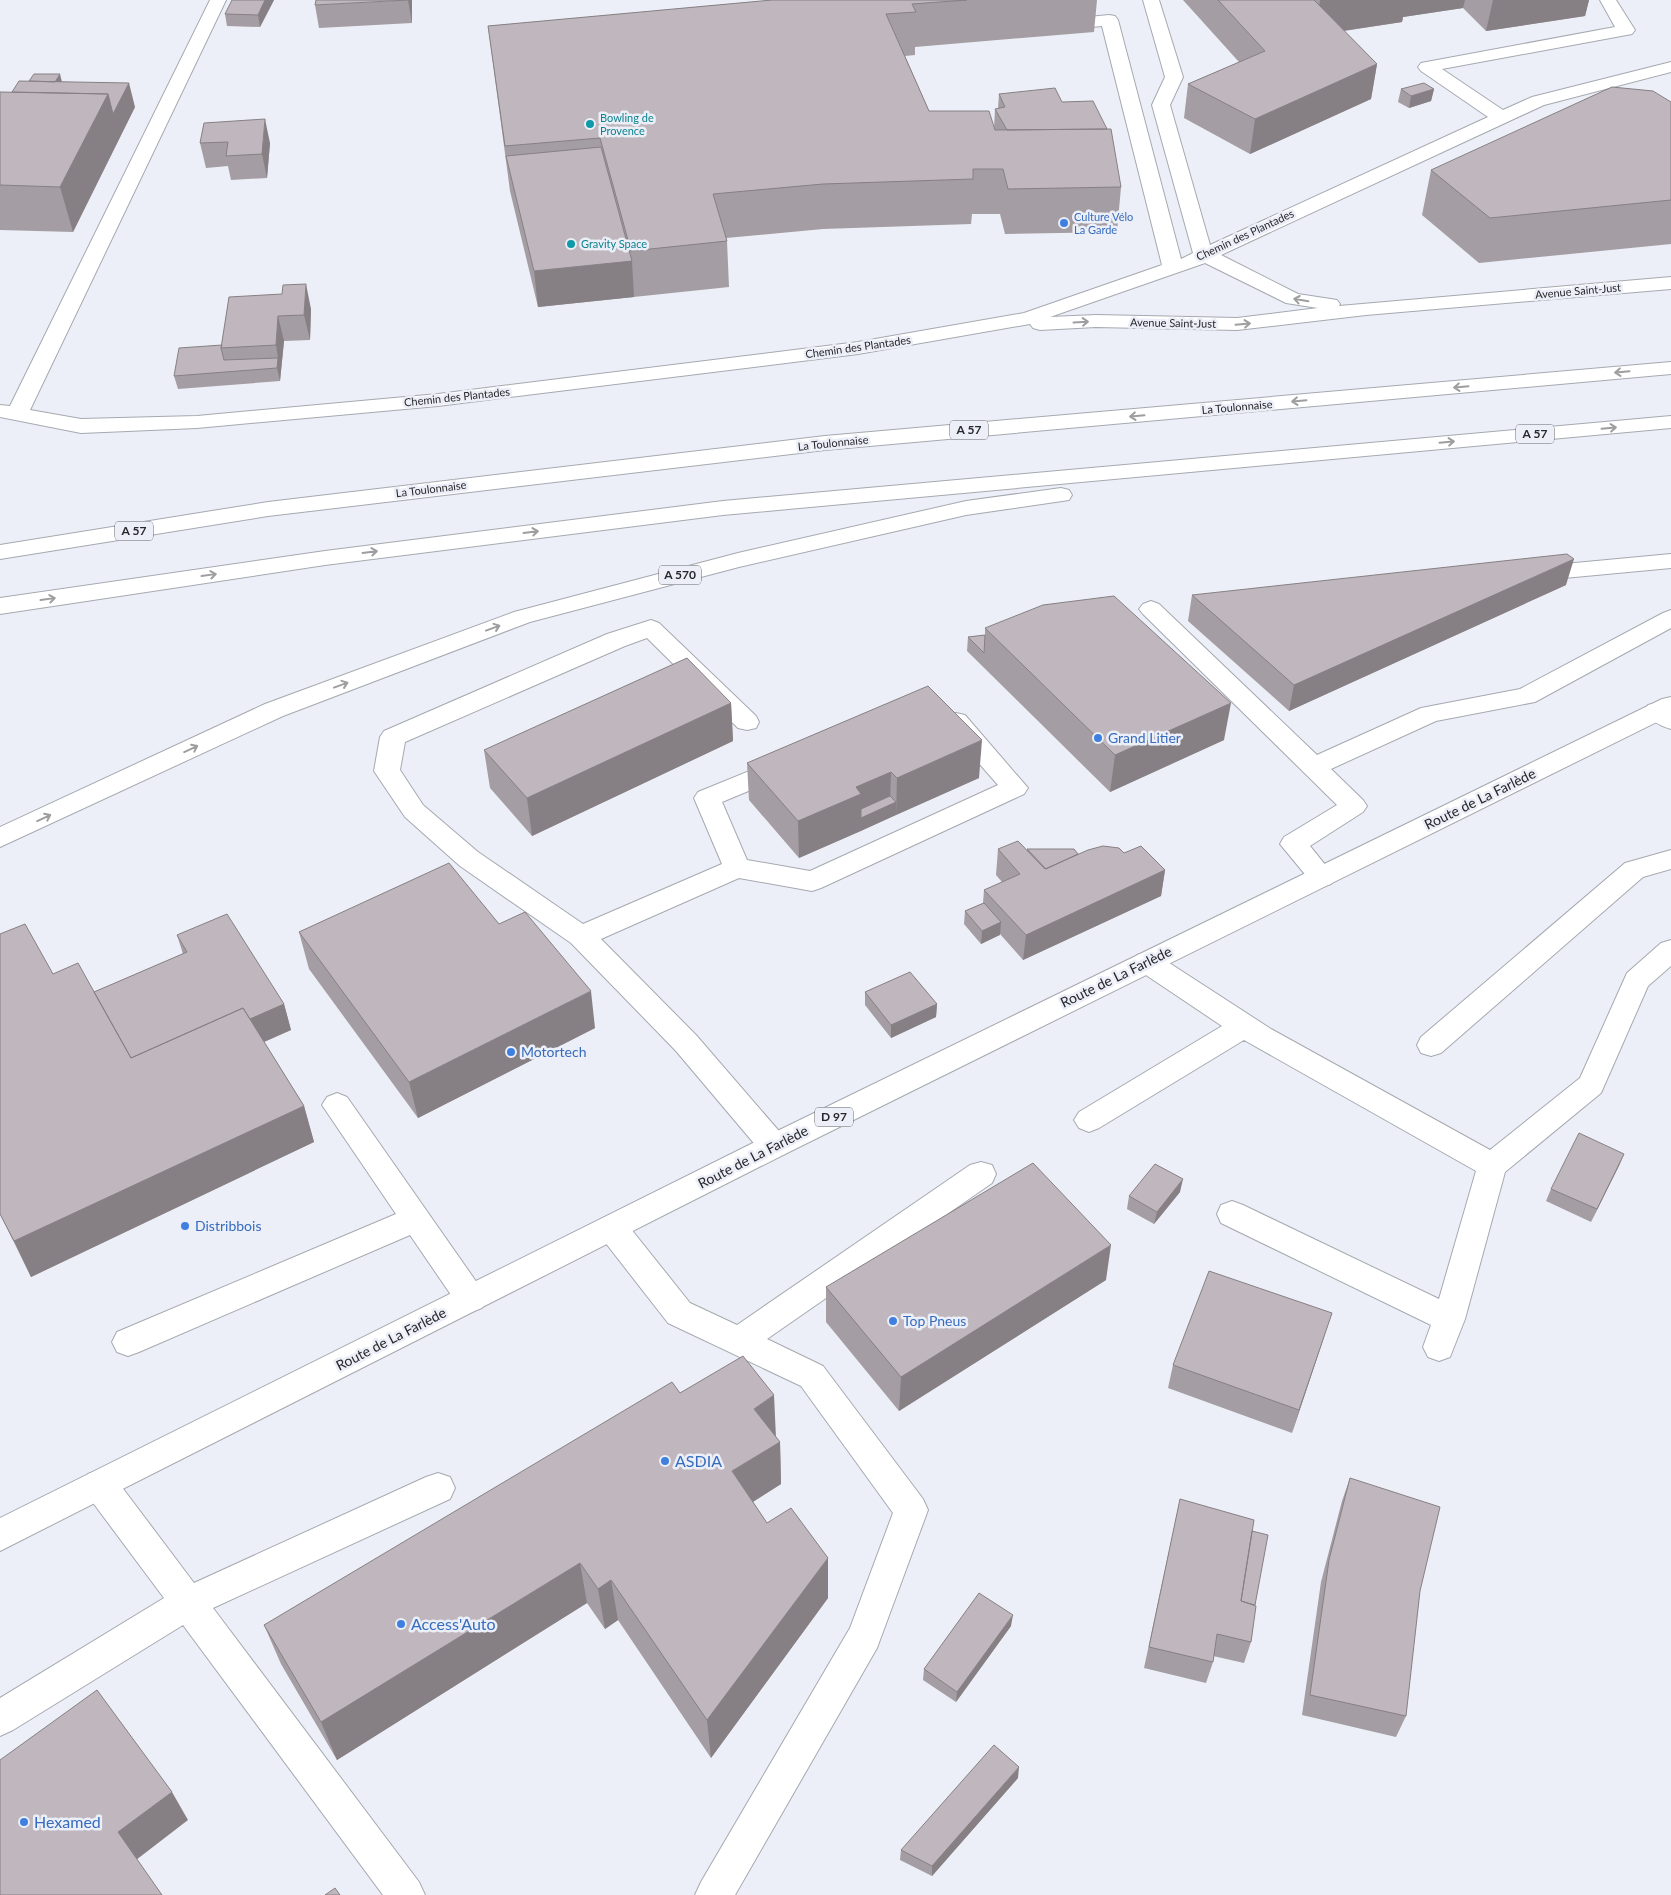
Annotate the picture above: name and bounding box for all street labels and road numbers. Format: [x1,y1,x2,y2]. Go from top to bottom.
street label: Chemin des Plantades [1194,206,1296,263]
street label: Avenue Saint-Just [1535,280,1621,301]
street label: Avenue Saint-Just [1130,315,1216,330]
street label: Chemin des Plantades [804,333,912,360]
street label: Chemin des Plantades [403,384,511,409]
street label: La Toulonnaise [1201,397,1273,416]
road number: A 57 [950,420,988,440]
road number: A 57 [1516,424,1554,444]
street label: La Toulonnaise [797,432,869,453]
street label: La Toulonnaise [395,478,467,499]
road number: A 57 [115,522,153,540]
road number: A 570 [659,566,701,584]
street label: Route de La Farlède [1421,764,1538,833]
street label: Route de La Farlède [1057,942,1174,1011]
road number: D 97 [815,1108,853,1126]
street label: Route de La Farlède [695,1121,811,1192]
street label: Route de La Farlède [333,1303,449,1374]

